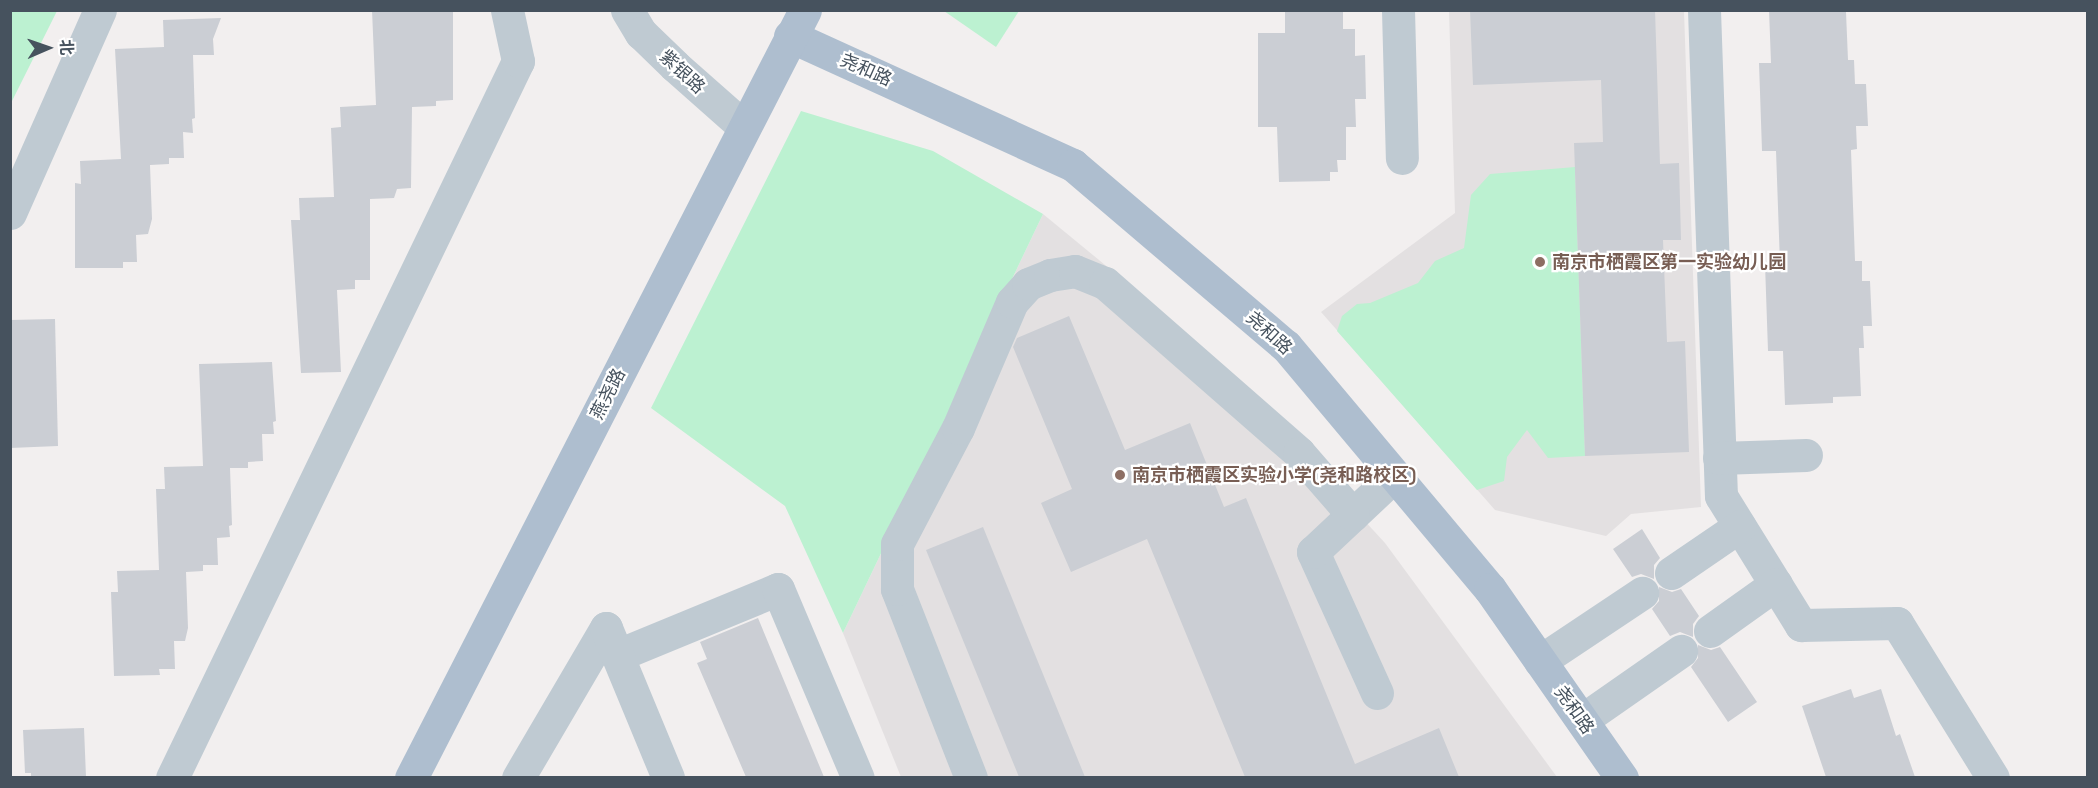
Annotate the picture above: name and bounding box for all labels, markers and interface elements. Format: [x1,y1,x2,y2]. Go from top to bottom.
north arrow [18,18,78,78]
text: 北 [56,39,77,56]
street label: 紫银路 [655,46,709,98]
street label: 尧和路 [837,49,895,91]
place label: 南京市栖霞区第一实验幼儿园 [1552,251,1786,273]
marker: 南京市栖霞区第一实验幼儿园 [1533,255,1547,269]
street label: 尧和路 [1242,307,1296,359]
street label: 燕尧路 [586,365,630,423]
place label: 南京市栖霞区实验小学(尧和路校区) [1132,464,1416,486]
marker: 南京市栖霞区实验小学(尧和路校区) [1113,468,1127,482]
street label: 尧和路 [1550,682,1598,738]

